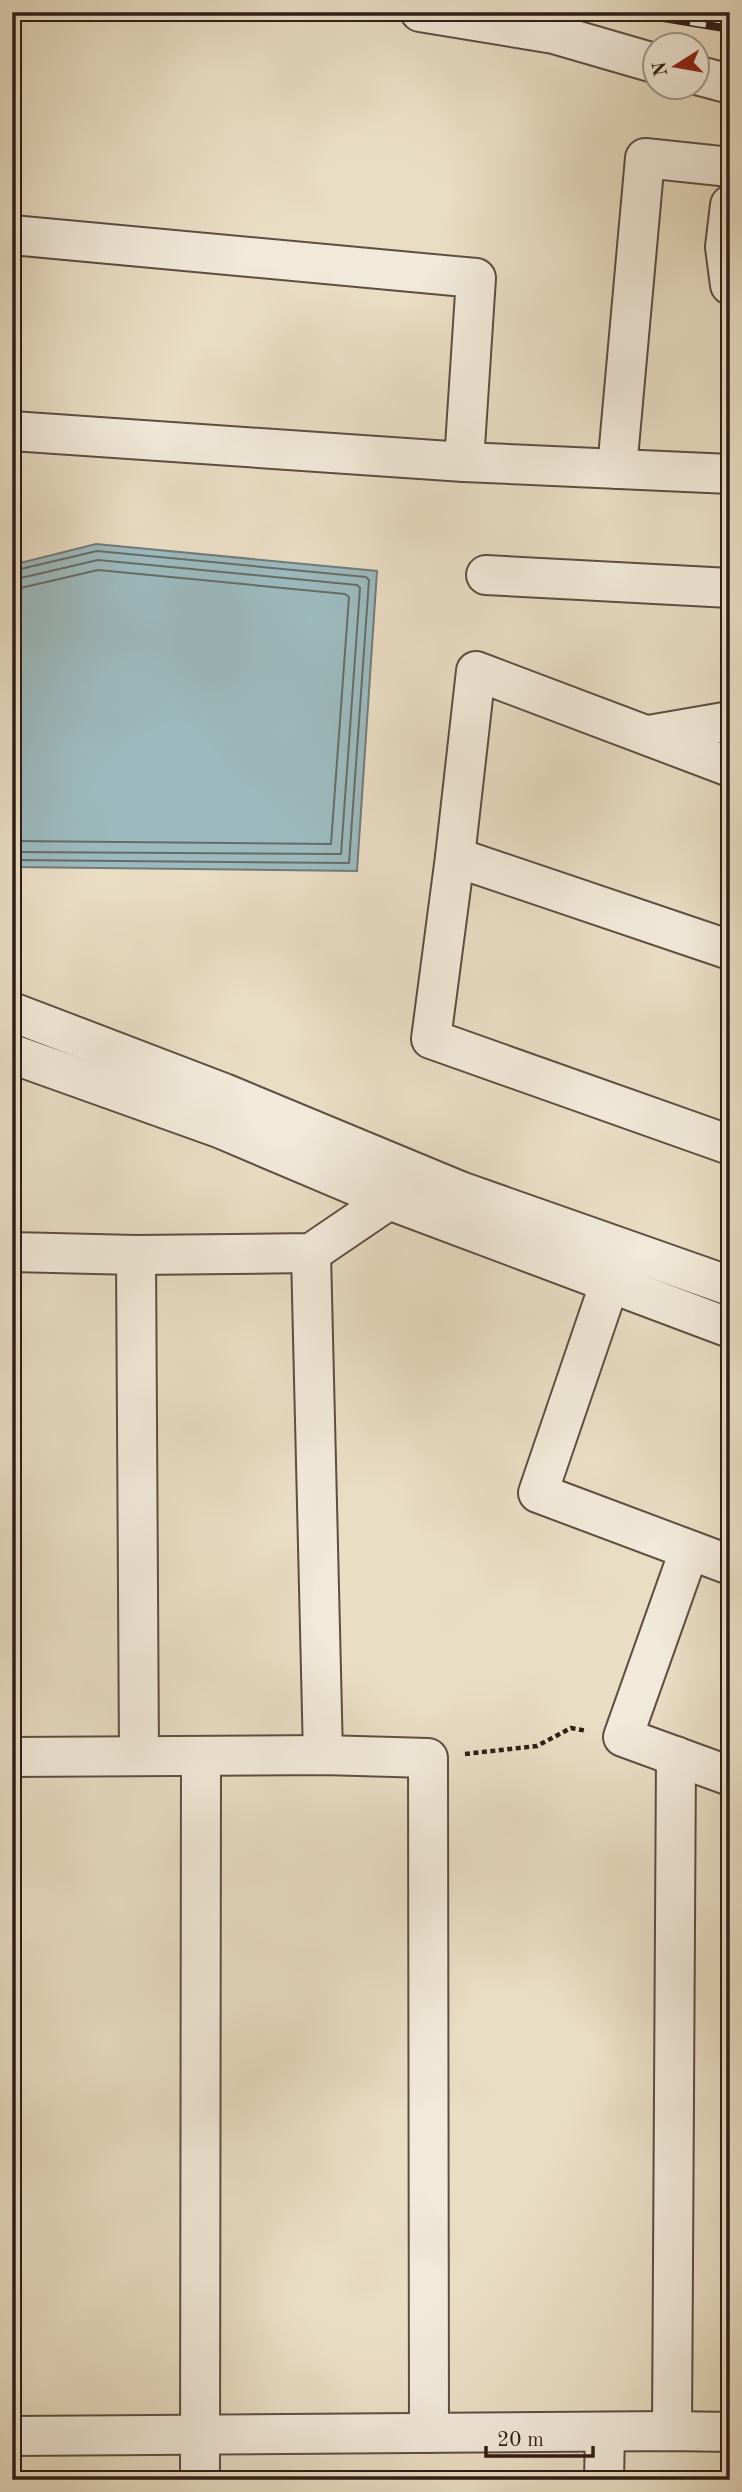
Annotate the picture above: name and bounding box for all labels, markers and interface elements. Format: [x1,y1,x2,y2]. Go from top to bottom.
north arrow [640,32,710,102]
text: N [651,59,672,78]
scale bar [486,2415,593,2459]
text: 20 m [497,2430,544,2451]

